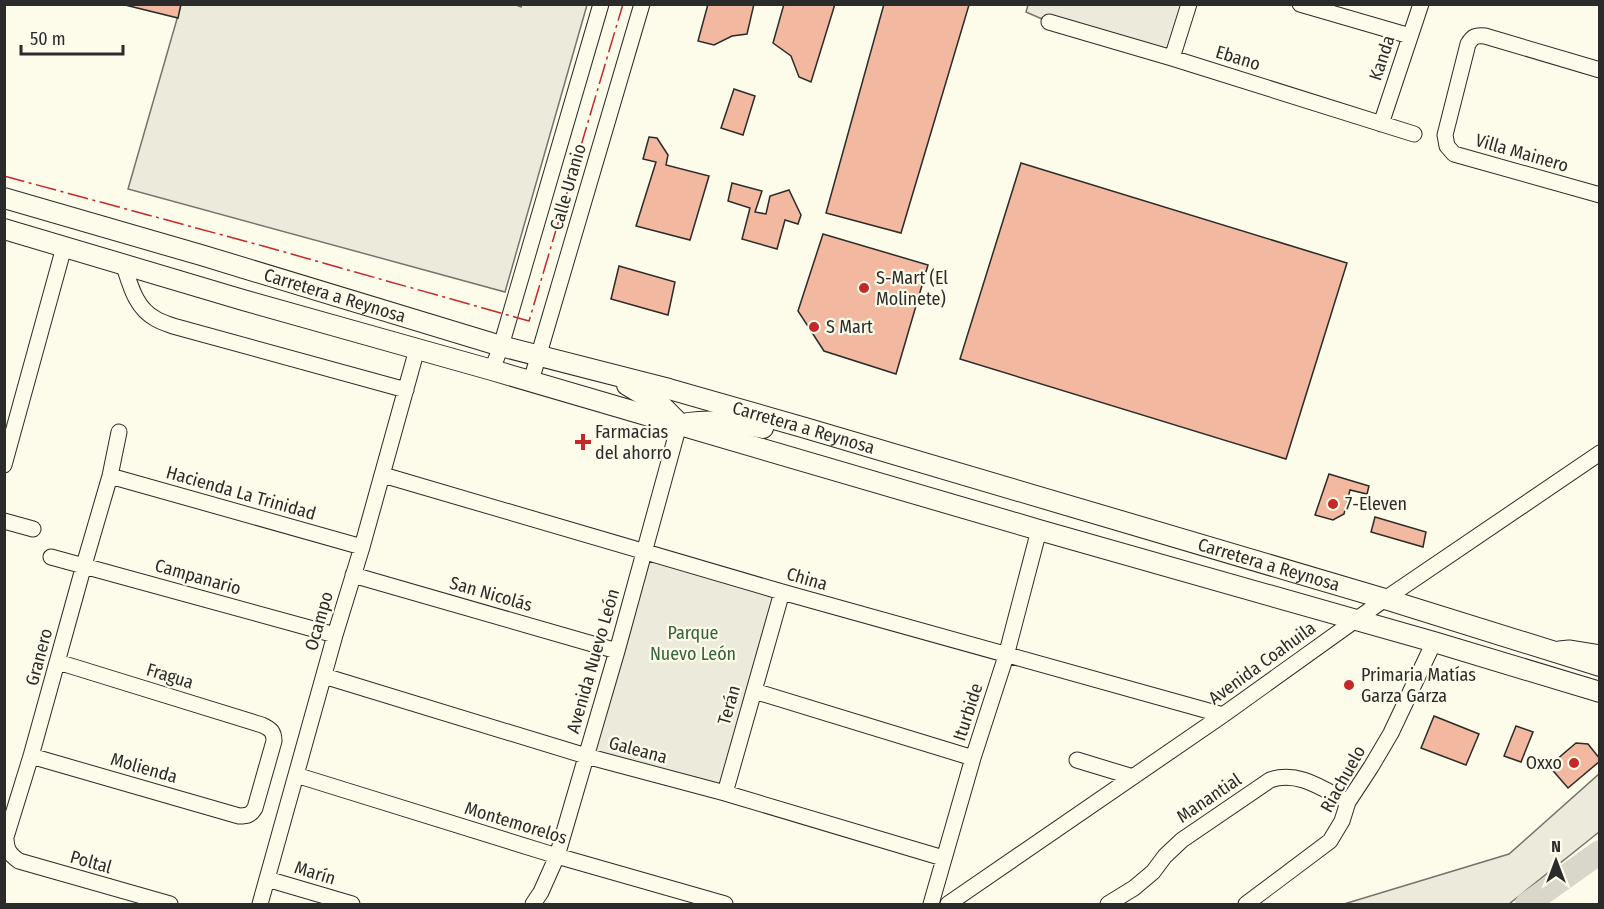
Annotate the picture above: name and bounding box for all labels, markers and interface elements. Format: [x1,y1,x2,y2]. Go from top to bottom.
scale bar [21,18,123,56]
text: 50 m [30,28,66,50]
street label: Kanda [1364,32,1400,83]
street label: Ebano [1213,41,1263,75]
street label: Villa Mainero [1473,129,1571,177]
street label: Calle Uranio [545,141,591,233]
street label: Carretera a Reynosa [261,264,409,328]
place label: S-Mart (El Molinete) [876,267,948,310]
marker: S-Mart (El Molinete) [857,281,871,295]
place label: S Mart [826,316,873,338]
marker: S Mart [807,320,821,334]
street label: Carretera a Reynosa [730,397,877,459]
place label: Farmacias del ahorro [595,421,672,464]
marker: Farmacias del ahorro [576,435,590,449]
street label: Hacienda La Trinidad [164,461,318,525]
place label: 7-Eleven [1345,493,1407,515]
marker: 7-Eleven [1326,497,1340,511]
street label: Carretera a Reynosa [1195,533,1343,596]
street label: Campanario [152,554,244,600]
street label: China [784,563,830,595]
street label: San Nicolás [447,572,535,616]
street label: Avenida Nuevo León [562,586,624,736]
street label: Ocampo [300,589,338,653]
street label: Avenida Coahuila [1204,617,1320,709]
park label: Parque Nuevo León [650,622,736,665]
street label: Granero [21,626,57,688]
street label: Fragua [144,658,196,694]
place label: Primaria Matías Garza Garza [1361,664,1476,707]
marker: Primaria Matías Garza Garza [1342,678,1356,692]
street label: Iturbide [948,680,988,743]
street label: Terán [713,683,745,727]
street label: Galeana [606,732,670,768]
street label: Riachuelo [1316,742,1370,816]
street label: Molienda [108,748,180,788]
place label: Oxxo [1526,752,1562,774]
marker: Oxxo [1567,756,1581,770]
street label: Manantial [1172,768,1246,828]
street label: Montemorelos [462,797,570,849]
north arrow [1526,831,1586,891]
text: N [1551,837,1561,856]
street label: Poltal [68,846,115,878]
street label: Marín [292,856,338,890]

